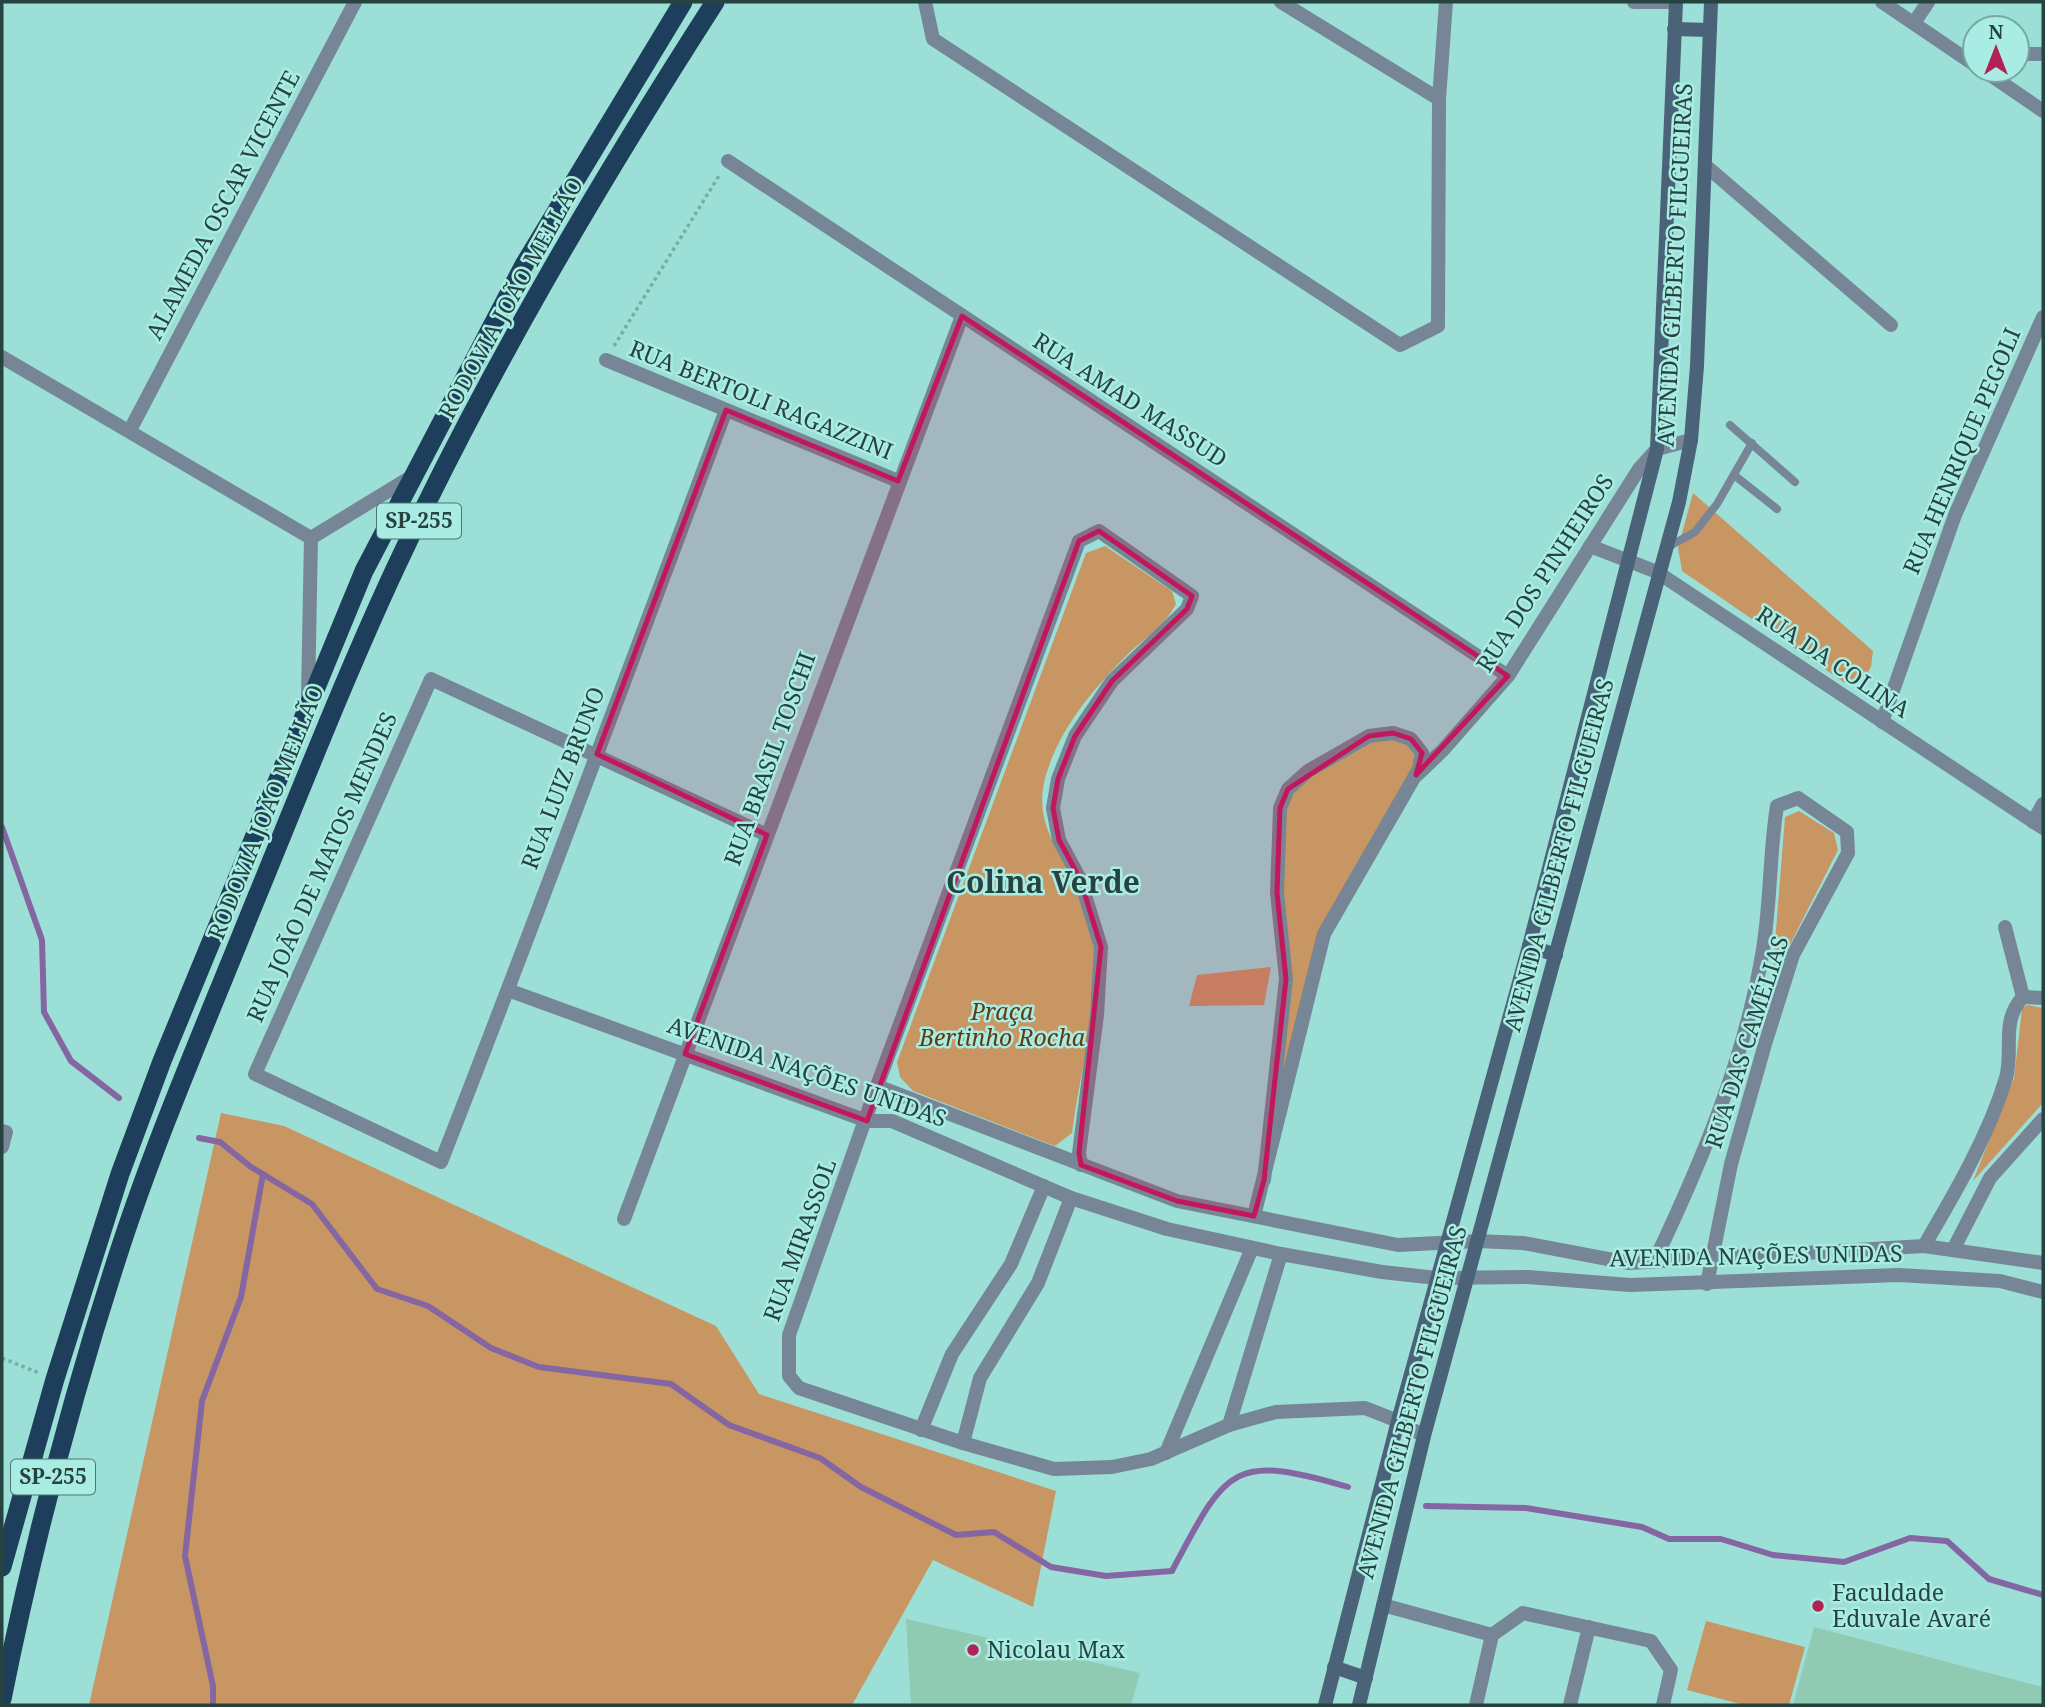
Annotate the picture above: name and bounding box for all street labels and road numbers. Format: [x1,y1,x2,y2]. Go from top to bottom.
street label: ALAMEDA OSCAR VICENTE [137,64,307,345]
street label: AVENIDA GILBERTO FILGUEIRAS [1648,82,1700,448]
street label: RODOVIA JOÃO MELLÃO [430,171,590,424]
street label: RUA HENRIQUE PEGOLI [1895,322,2028,579]
street label: RUA AMAD MASSUD [1027,324,1234,474]
street label: RUA BERTOLI RAGAZZINI [625,331,898,467]
street label: RUA DOS PINHEIROS [1468,467,1620,678]
road number: SP-255 [377,504,461,538]
street label: RUA DA COLINA [1750,598,1917,725]
street label: RUA BRASIL TOSCHI [716,648,823,870]
street label: AVENIDA GILBERTO FILGUEIRAS [1495,675,1621,1035]
street label: RODOVIA JOÃO MELLÃO [199,679,331,944]
street label: RUA LUIZ BRUNO [513,682,612,873]
street label: RUA JOÃO DE MATOS MENDES [238,706,404,1027]
street label: RUA DAS CAMÉLIAS [1697,931,1796,1152]
street label: AVENIDA NAÇÕES UNIDAS [663,1008,951,1134]
street label: RUA MIRASSOL [755,1154,843,1325]
street label: AVENIDA GILBERTO FILGUEIRAS [1348,1222,1474,1582]
street label: AVENIDA NAÇÕES UNIDAS [1609,1236,1903,1274]
road number: SP-255 [11,1460,95,1494]

